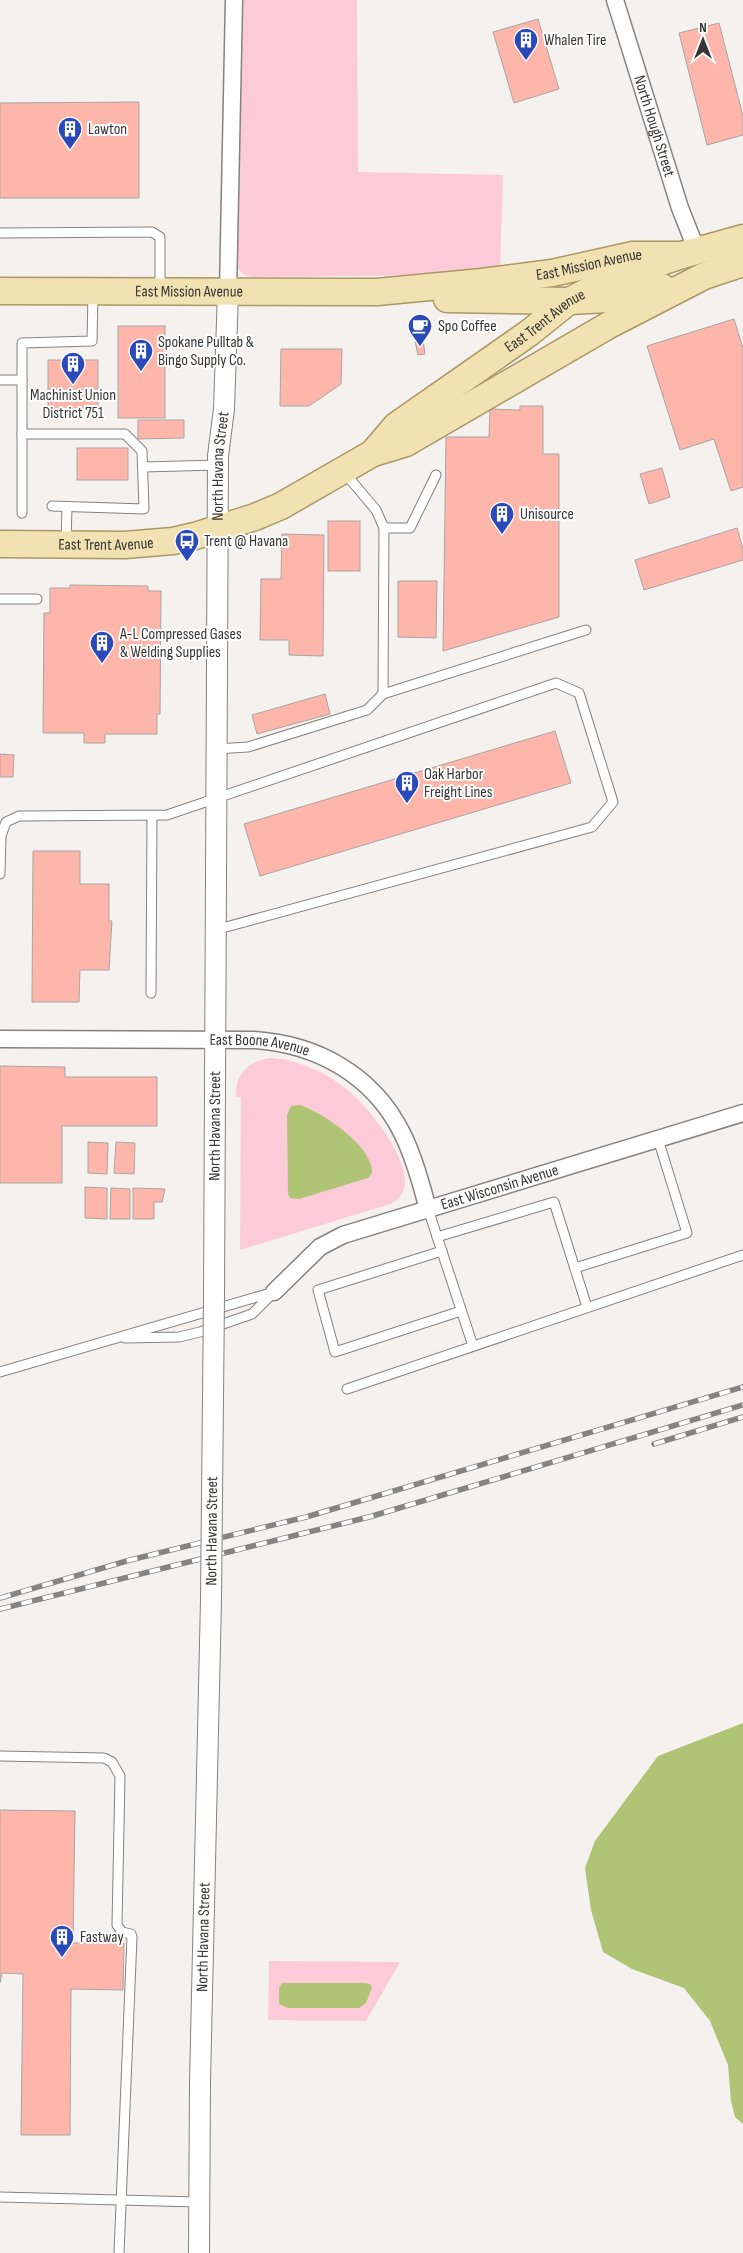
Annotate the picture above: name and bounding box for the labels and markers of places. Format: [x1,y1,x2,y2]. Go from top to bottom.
building icon: Whalen Tire [513,27,539,61]
place label: Whalen Tire [544,31,606,50]
building icon: Lawton [57,116,83,150]
place label: Lawton [88,120,127,139]
cafe icon: Spo Coffee [407,313,433,347]
place label: Spo Coffee [438,317,497,336]
place label: Spokane Pulltab & Bingo Supply Co. [158,333,254,370]
building icon: Spokane Pulltab & Bingo Supply Co. [128,338,154,372]
building icon: Machinist Union District 751 [60,351,86,385]
place label: Machinist Union District 751 [30,386,116,423]
building icon: Unisource [489,501,515,535]
place label: Unisource [520,505,574,524]
bus stop icon: Trent @ Havana [174,528,200,562]
place label: Trent @ Havana [204,532,288,551]
place label: A-L Compressed Gases & Welding Supplies [119,625,242,662]
building icon: A-L Compressed Gases & Welding Supplies [89,630,115,664]
place label: Oak Harbor Freight Lines [424,765,493,802]
building icon: Oak Harbor Freight Lines [394,770,420,804]
building icon: Fastway [49,1924,75,1958]
place label: Fastway [80,1928,124,1947]

